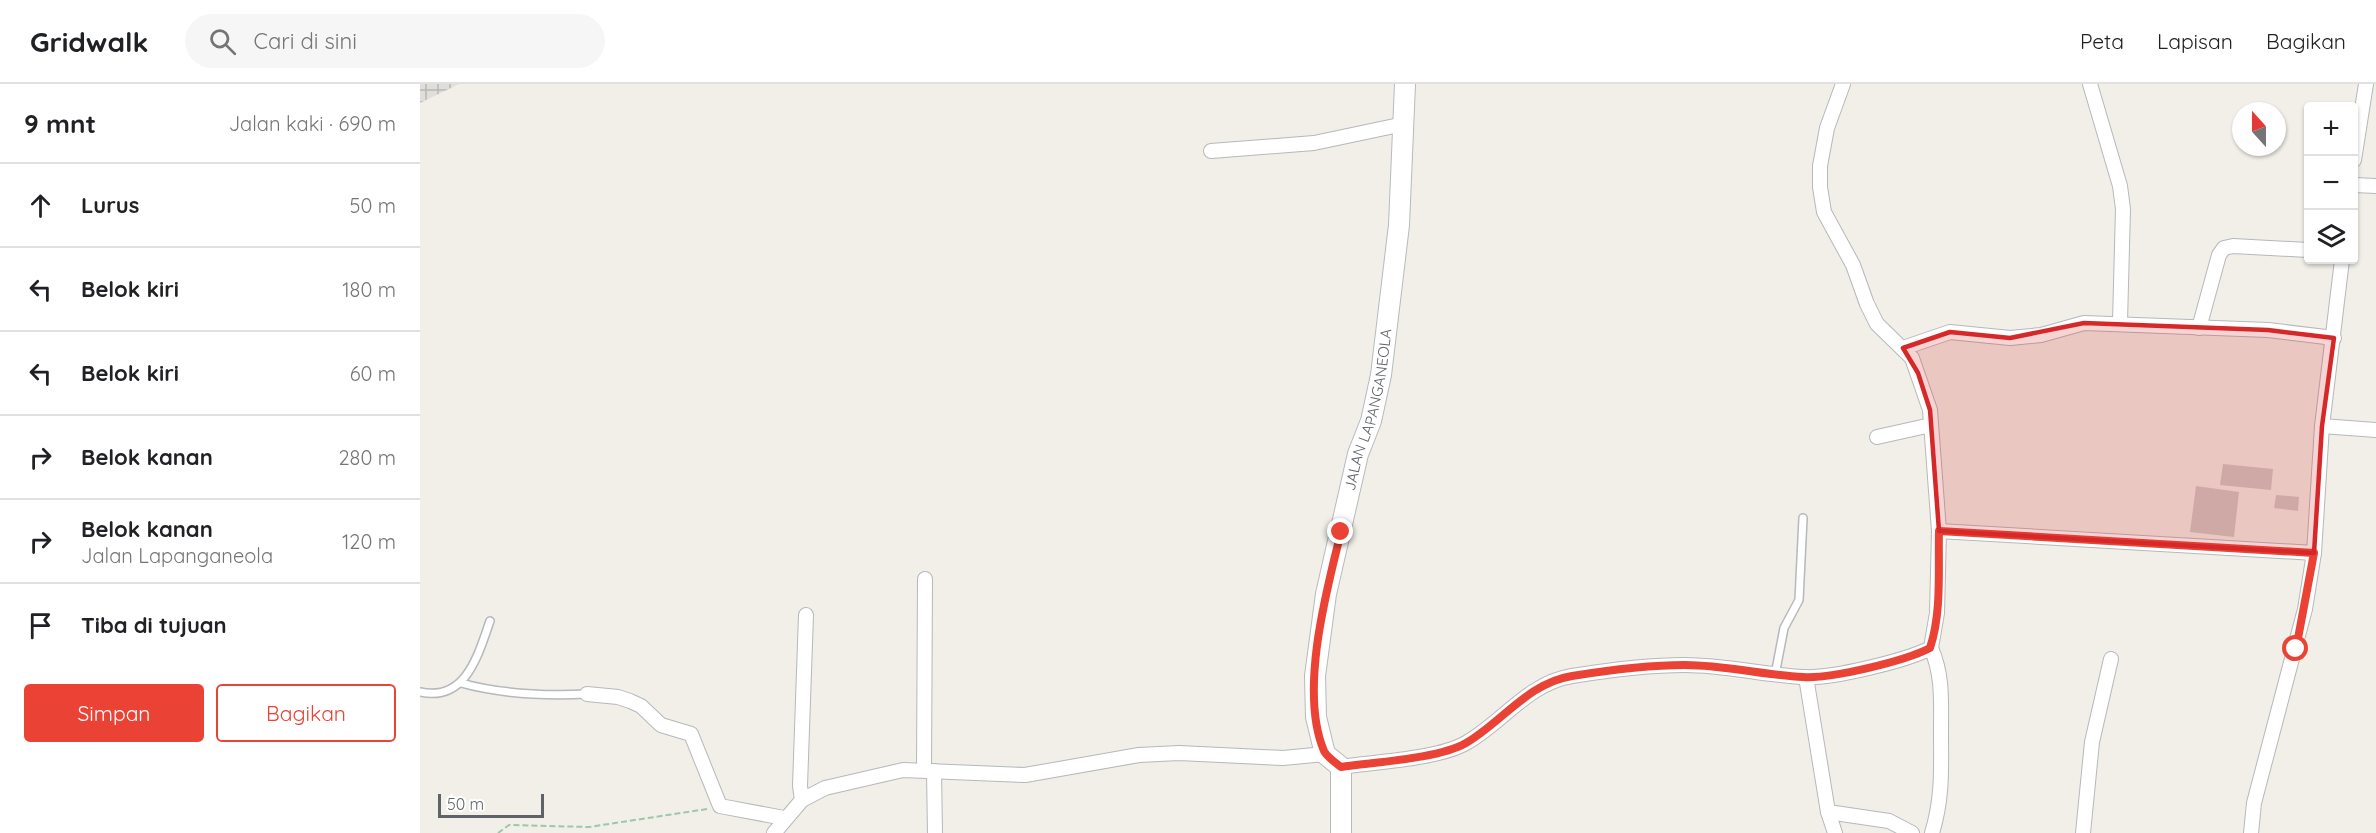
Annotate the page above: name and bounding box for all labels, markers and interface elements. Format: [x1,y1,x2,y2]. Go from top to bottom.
search box [185,14,605,68]
text: Gridwalk [30,24,149,59]
icon: search [206,25,239,58]
text: Cari di sini [254,27,357,55]
text: Peta [2080,28,2124,54]
text: Lapisan [2157,28,2233,54]
text: Bagikan [2266,28,2346,54]
north arrow [2232,102,2286,156]
map controls [2304,102,2358,264]
button: + [2304,102,2358,156]
text: 9 mnt [24,107,96,140]
text: Jalan kaki · 690 m [229,111,396,136]
button: − [2304,156,2358,210]
icon: ahead [24,189,57,222]
text: Lurus [81,191,139,219]
text: 50 m [350,193,396,218]
button: layers [2304,210,2358,264]
icon: left [24,273,57,306]
text: Belok kiri [81,275,179,303]
text: 180 m [342,277,396,302]
street label: JALAN LAPANGANEOLA [1340,327,1396,492]
icon: left [24,357,57,390]
text: Belok kiri [81,359,179,387]
text: 60 m [350,361,396,386]
icon: right [24,441,57,474]
text: Belok kanan [81,443,213,471]
text: 280 m [339,445,396,470]
text: Belok kanan [81,515,213,543]
route end [1327,518,1353,544]
icon: right [24,525,57,558]
text: 120 m [342,529,396,554]
text: Jalan Lapanganeola [81,543,273,568]
icon: arrive [24,609,57,642]
text: Tiba di tujuan [81,611,227,639]
route start [2282,635,2308,661]
button: Simpan [24,684,204,742]
button: Bagikan [216,684,396,742]
scale bar [438,791,544,818]
text: 50 m [447,794,484,814]

